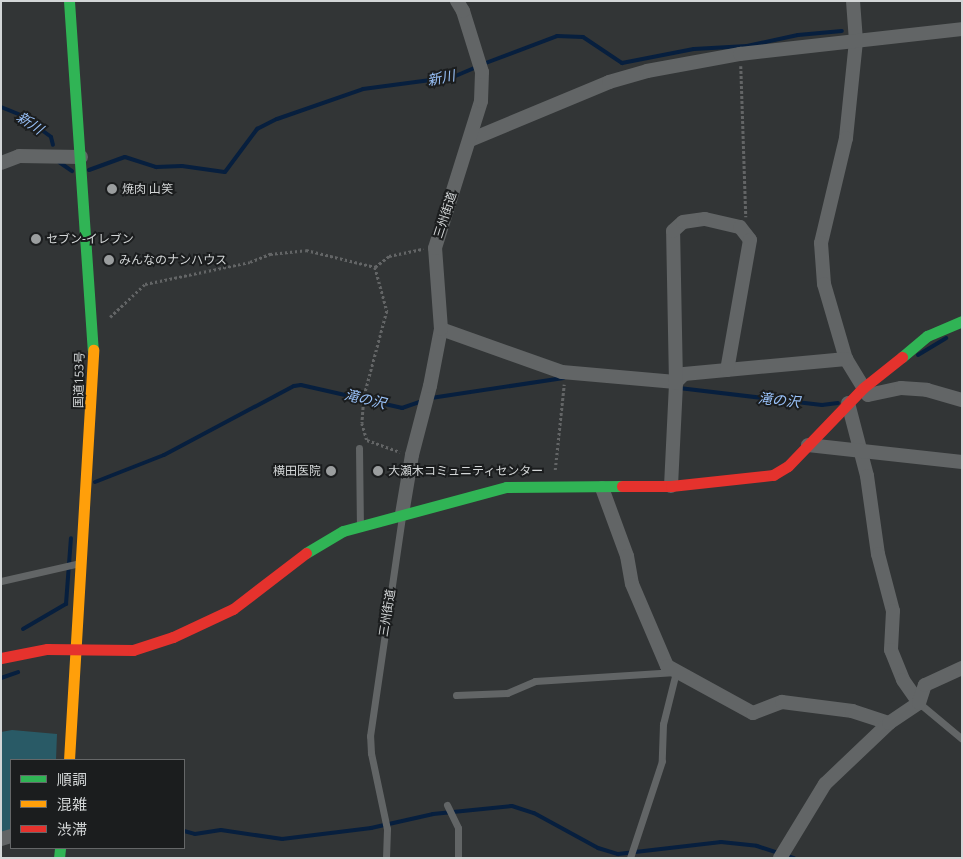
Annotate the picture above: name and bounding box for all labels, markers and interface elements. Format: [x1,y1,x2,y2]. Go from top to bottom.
water label: 新川 [426,67,456,89]
water label: 新川 [14,108,46,138]
place label: 焼肉 山笑 [122,182,173,196]
marker: 焼肉 山笑 [106,183,118,195]
street label: 三州街道 [431,190,459,240]
place label: セブン-イレブン [46,232,134,246]
marker: セブン-イレブン [30,233,42,245]
place label: みんなのナンハウス [119,253,227,267]
marker: みんなのナンハウス [103,254,115,266]
street label: 国道153号 [71,352,87,408]
water label: 滝の沢 [343,386,387,412]
water label: 滝の沢 [757,389,801,411]
place label: 横田医院 [273,464,321,478]
place label: 大瀬木コミュニティセンター [388,464,544,478]
marker: 横田医院 [325,465,337,477]
marker: 大瀬木コミュニティセンター [372,465,384,477]
street label: 三州街道 [376,588,398,638]
legend [10,759,185,849]
text: 順調 [57,769,87,789]
text: 混雑 [57,794,87,814]
text: 渋滞 [57,819,87,839]

